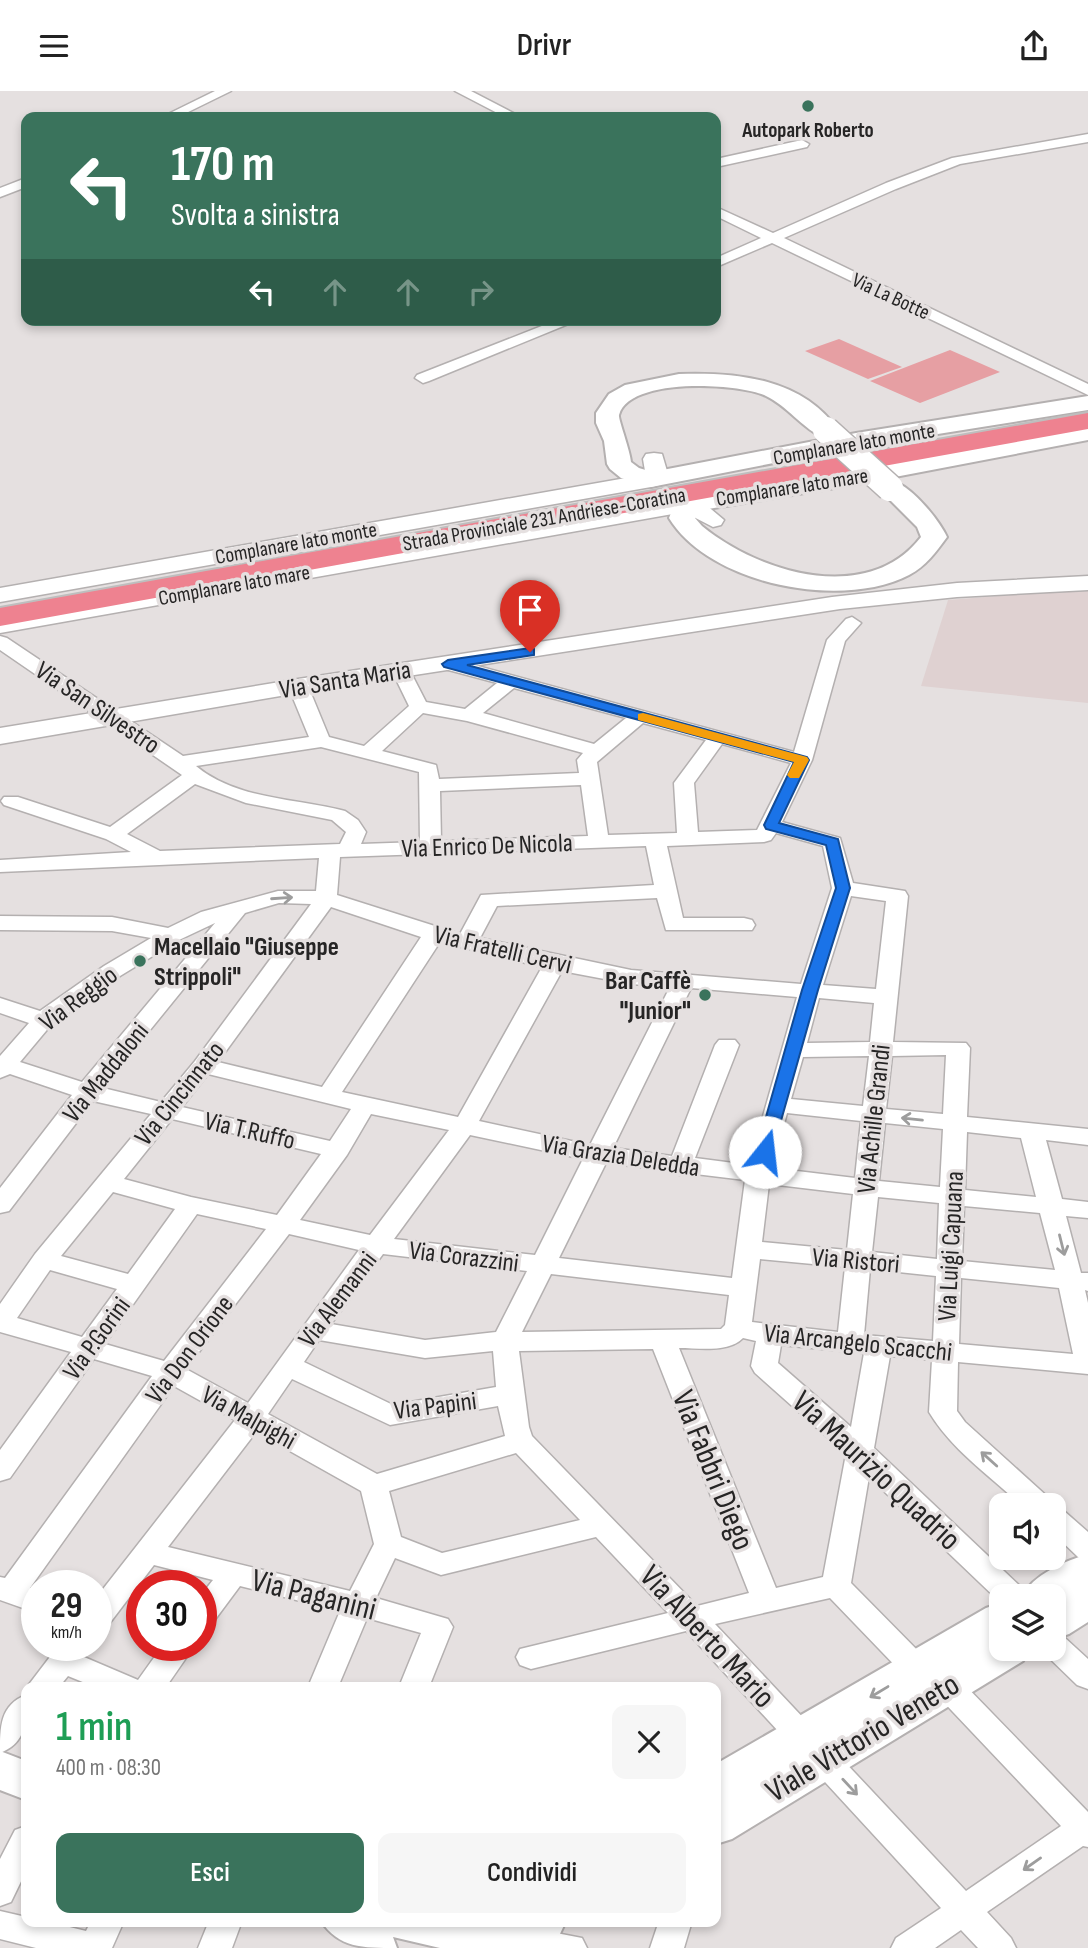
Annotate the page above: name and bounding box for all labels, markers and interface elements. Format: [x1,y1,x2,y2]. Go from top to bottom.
text: Drivr [517,26,571,65]
icon: menu [35,27,73,65]
icon: share [1015,27,1053,65]
marker: Autopark Roberto [800,98,816,114]
place label: Autopark Roberto [741,118,874,143]
text: 170 m [171,136,275,195]
icon: left [56,140,147,231]
text: Svolta a sinistra [171,196,340,235]
street label: Via La Botte [848,268,934,325]
icon: left [243,273,281,311]
icon: ahead [316,273,354,311]
icon: ahead [389,273,427,311]
icon: right [462,273,500,311]
street label: Complanare lato monte [771,418,937,471]
street label: Complanare lato mare [714,463,870,512]
street label: Strada Provinciale 231 Andriese-Coratina [401,482,687,557]
street label: Complanare lato monte [213,517,379,570]
street label: Complanare lato mare [156,560,312,611]
pin [500,580,560,652]
icon: arrive [511,591,549,629]
street label: Via San Silvestro [29,655,165,761]
street label: Via Santa Maria [277,655,413,706]
street label: Via Enrico De Nicola [401,828,573,865]
one-way arrow [270,891,292,904]
street label: Via Fratelli Cervi [431,920,575,981]
place label: Macellaio "Giuseppe Strippoli" [154,932,339,993]
marker: Macellaio "Giuseppe Strippoli" [132,953,148,969]
street label: Via Reggio [34,960,124,1038]
place label: Bar Caffè "Junior" [605,966,691,1027]
marker: Bar Caffè "Junior" [697,987,713,1003]
street label: Via Maddaloni [57,1017,156,1129]
street label: Via Cincinnato [129,1036,232,1152]
street label: Via Achille Grandi [851,1043,898,1195]
street label: Via T.Ruffo [201,1106,298,1157]
one-way arrow [901,1112,924,1125]
position arrow [728,1115,802,1189]
street label: Via Grazia Deledda [540,1129,702,1184]
street label: Via Luigi Capuana [932,1170,971,1322]
one-way arrow [1056,1234,1069,1256]
street label: Via Corazzini [407,1235,520,1280]
street label: Via Ristori [811,1242,901,1281]
street label: Via Alemanni [292,1246,384,1354]
street label: Via Don Orione [140,1290,241,1410]
street label: Via P.Gorini [57,1292,138,1386]
street label: Via Arcangelo Scacchi [762,1318,953,1369]
street label: Via Malpighi [196,1380,301,1457]
street label: Via Maurizio Quadrio [783,1383,968,1559]
street label: Via Fabbri Diego [663,1385,762,1556]
street label: Via Papini [392,1386,478,1427]
one-way arrow [980,1451,998,1467]
map controls [989,1493,1066,1661]
button: sound [989,1493,1066,1570]
street label: Via Alberto Mario [631,1557,783,1717]
street label: Via Paganini [247,1561,380,1630]
speed limit sign: 30 [126,1570,217,1661]
button: layers [989,1584,1066,1661]
text: 29 [51,1585,82,1628]
text: km/h [51,1622,82,1643]
street label: Viale Vittorio Veneto [759,1665,966,1811]
one-way arrow [869,1686,889,1700]
text: 1 min [56,1702,132,1753]
button: close [612,1705,686,1779]
text: 400 m · 08:30 [56,1754,161,1782]
one-way arrow [841,1779,858,1796]
button: Esci [56,1833,364,1913]
button: Condividi [378,1833,686,1913]
one-way arrow [1023,1857,1042,1871]

